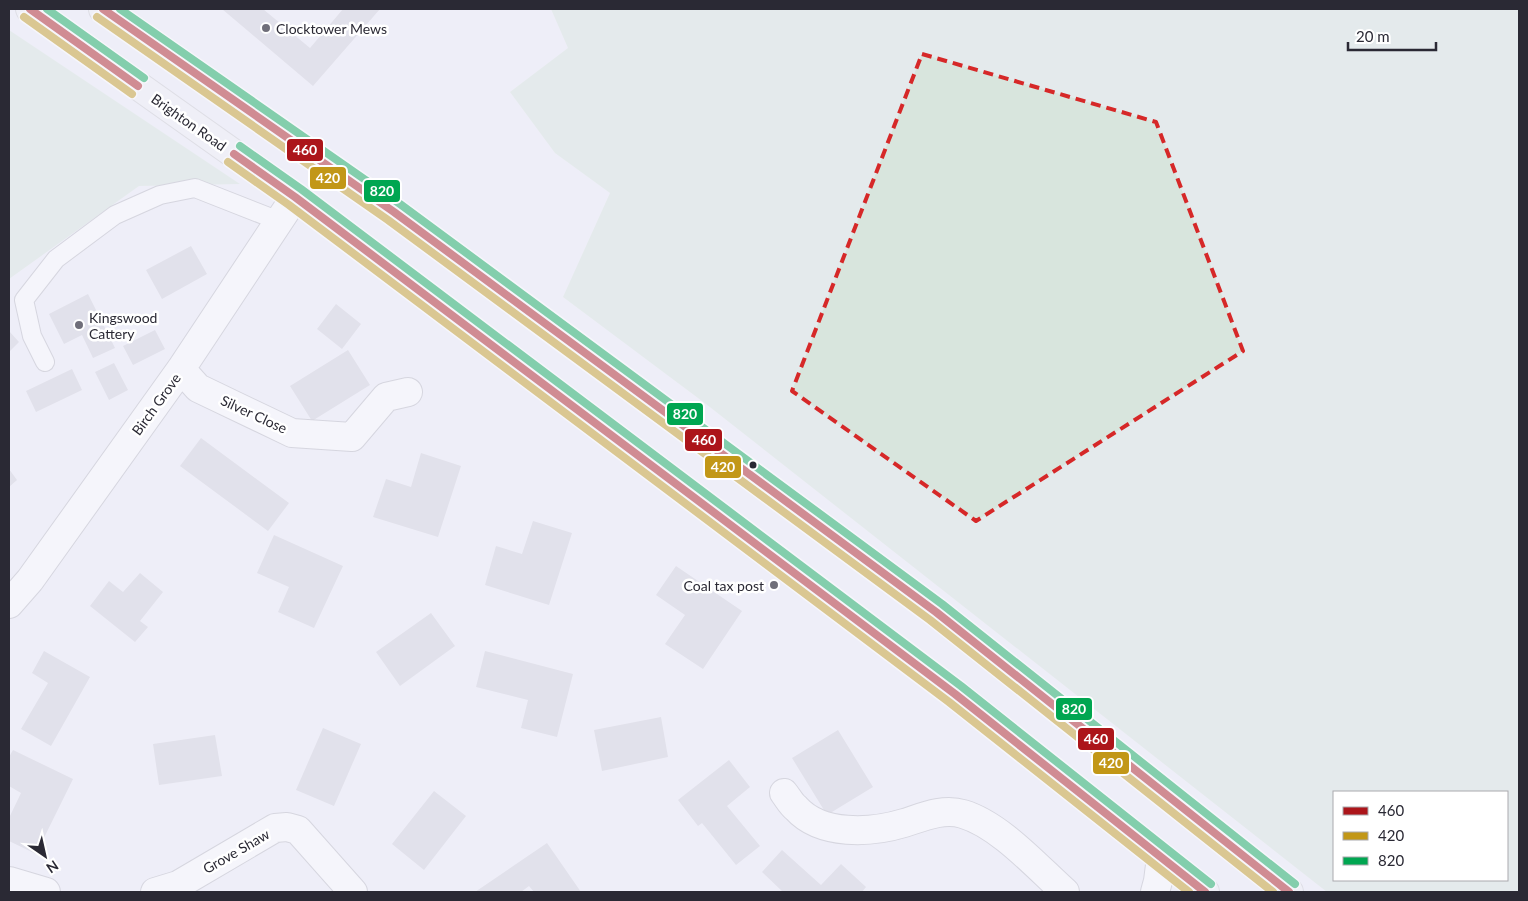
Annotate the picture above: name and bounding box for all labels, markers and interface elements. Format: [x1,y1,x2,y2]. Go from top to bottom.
place label: Clocktower Mews [276,20,387,37]
scale bar [1348,20,1436,52]
marker: Clocktower Mews [260,22,272,34]
text: 20 m [1356,27,1390,45]
street label: Brighton Road [148,90,230,154]
line badge: 460 [286,138,324,162]
text: 460 [293,141,317,158]
line badge: 420 [309,166,347,190]
text: 420 [316,169,340,186]
line badge: 820 [363,179,401,203]
text: 820 [370,182,394,199]
place label: Kingswood Cattery [89,309,157,342]
marker: Kingswood Cattery [73,319,85,331]
street label: Birch Grove [128,370,184,438]
street label: Silver Close [218,391,290,437]
line badge: 820 [666,402,704,426]
text: 820 [673,405,697,422]
line badge: 460 [684,428,723,452]
text: 460 [692,431,716,448]
line badge: 420 [704,455,742,479]
text: 420 [711,458,735,475]
unlabelled marker [748,460,758,470]
place label: Coal tax post [684,577,764,594]
marker: Coal tax post [768,579,780,591]
line badge: 820 [1055,697,1093,721]
text: 820 [1062,700,1086,717]
line badge: 460 [1077,727,1115,751]
text: 460 [1084,730,1108,747]
line badge: 420 [1092,751,1130,775]
text: 420 [1099,754,1123,771]
legend [1333,791,1508,881]
text: 460 [1378,801,1404,819]
street label: Grove Shaw [200,825,272,877]
text: 420 [1378,826,1404,844]
north arrow [20,831,70,881]
text: 820 [1378,851,1404,869]
text: N [43,857,62,877]

